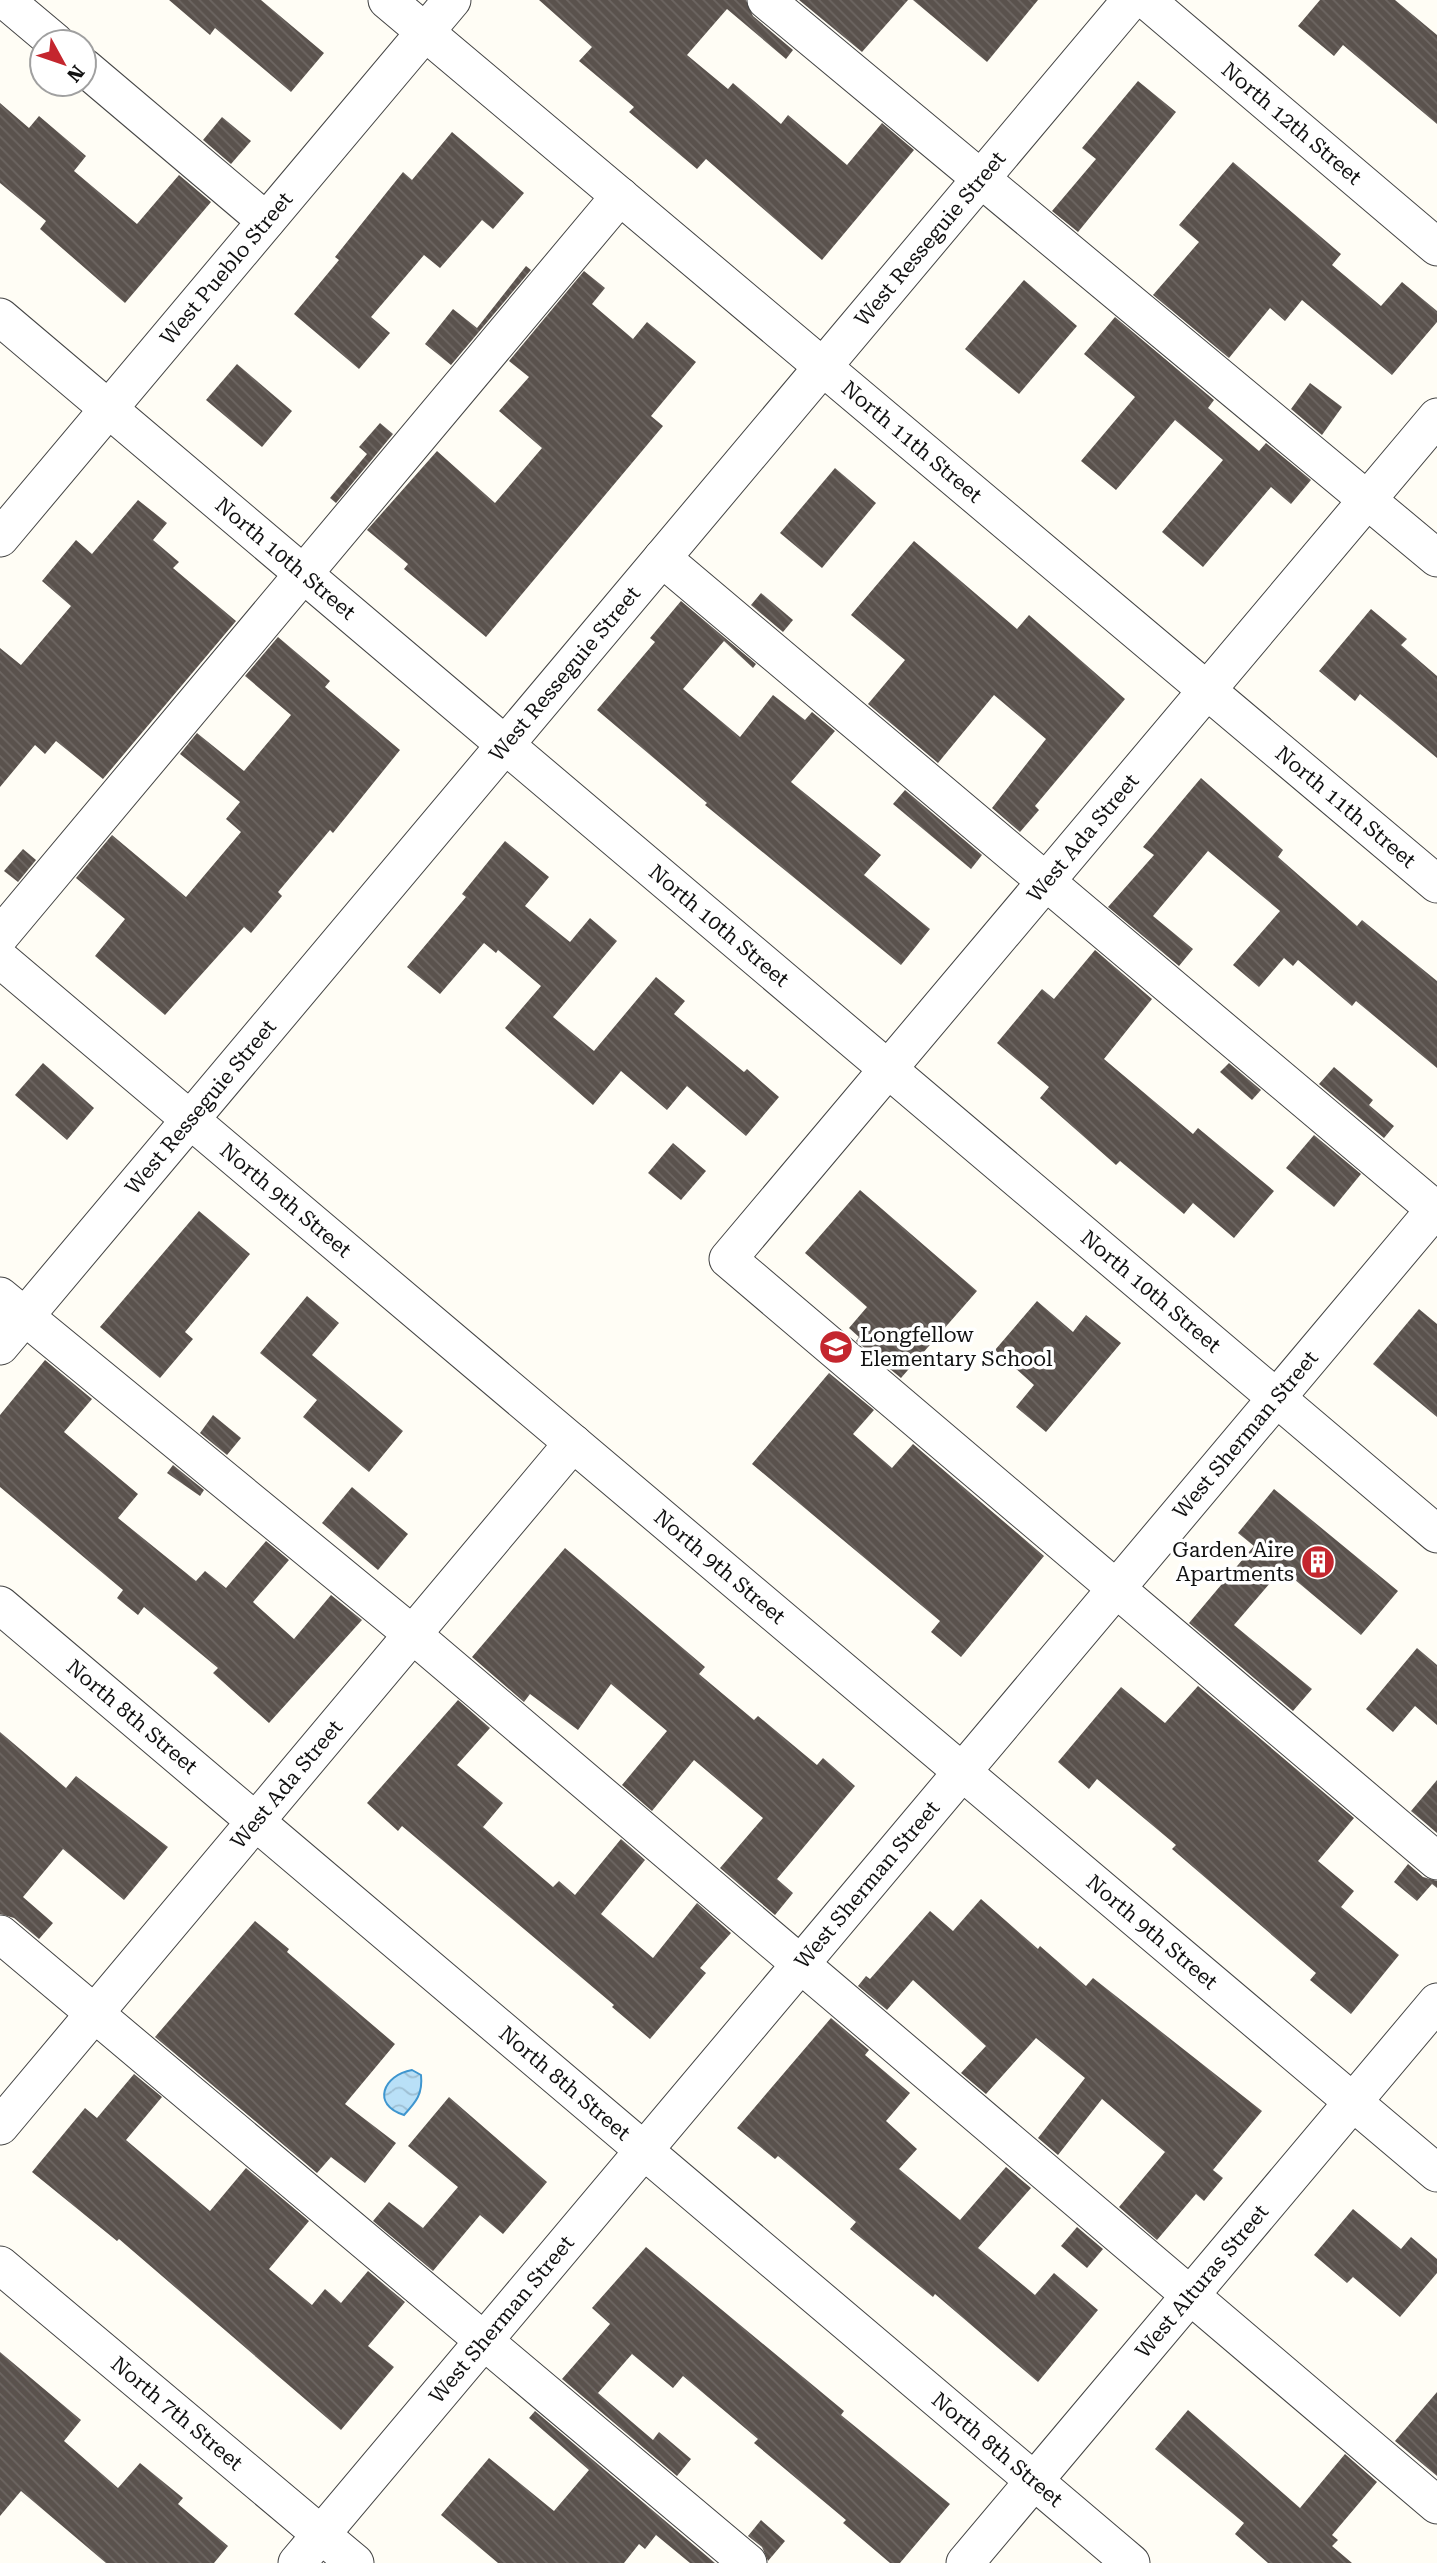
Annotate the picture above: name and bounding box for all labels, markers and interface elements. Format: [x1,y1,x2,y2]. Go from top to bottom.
north arrow [28,28,98,98]
street label: North 12th Street [1217,58,1366,190]
text: N [62,61,89,87]
street label: West Resseguie Street [850,146,1011,331]
street label: West Pueblo Street [156,187,297,350]
street label: North 11th Street [837,376,987,508]
street label: North 10th Street [211,493,360,625]
street label: West Resseguie Street [485,581,645,766]
street label: North 11th Street [1271,741,1421,873]
street label: West Ada Street [1022,769,1144,907]
street label: North 10th Street [644,860,794,992]
street label: West Resseguie Street [120,1015,281,1199]
street label: North 9th Street [215,1138,356,1263]
street label: North 10th Street [1076,1226,1226,1358]
place label: Longfellow Elementary School [860,1323,1053,1371]
school or university icon: Longfellow Elementary School [817,1328,855,1366]
street label: West Sherman Street [1168,1346,1323,1523]
street label: North 9th Street [649,1505,790,1629]
place label: Garden Aire Apartments [1172,1538,1294,1586]
building icon: Garden Aire Apartments [1299,1543,1337,1581]
street label: North 8th Street [62,1655,202,1779]
street label: West Ada Street [226,1715,347,1853]
street label: West Sherman Street [790,1796,945,1974]
street label: North 9th Street [1082,1870,1222,1994]
street label: North 8th Street [494,2021,635,2146]
street label: West Alturas Street [1131,2200,1273,2363]
street label: West Sherman Street [424,2231,579,2408]
street label: North 7th Street [106,2352,248,2476]
street label: North 8th Street [927,2388,1068,2512]

